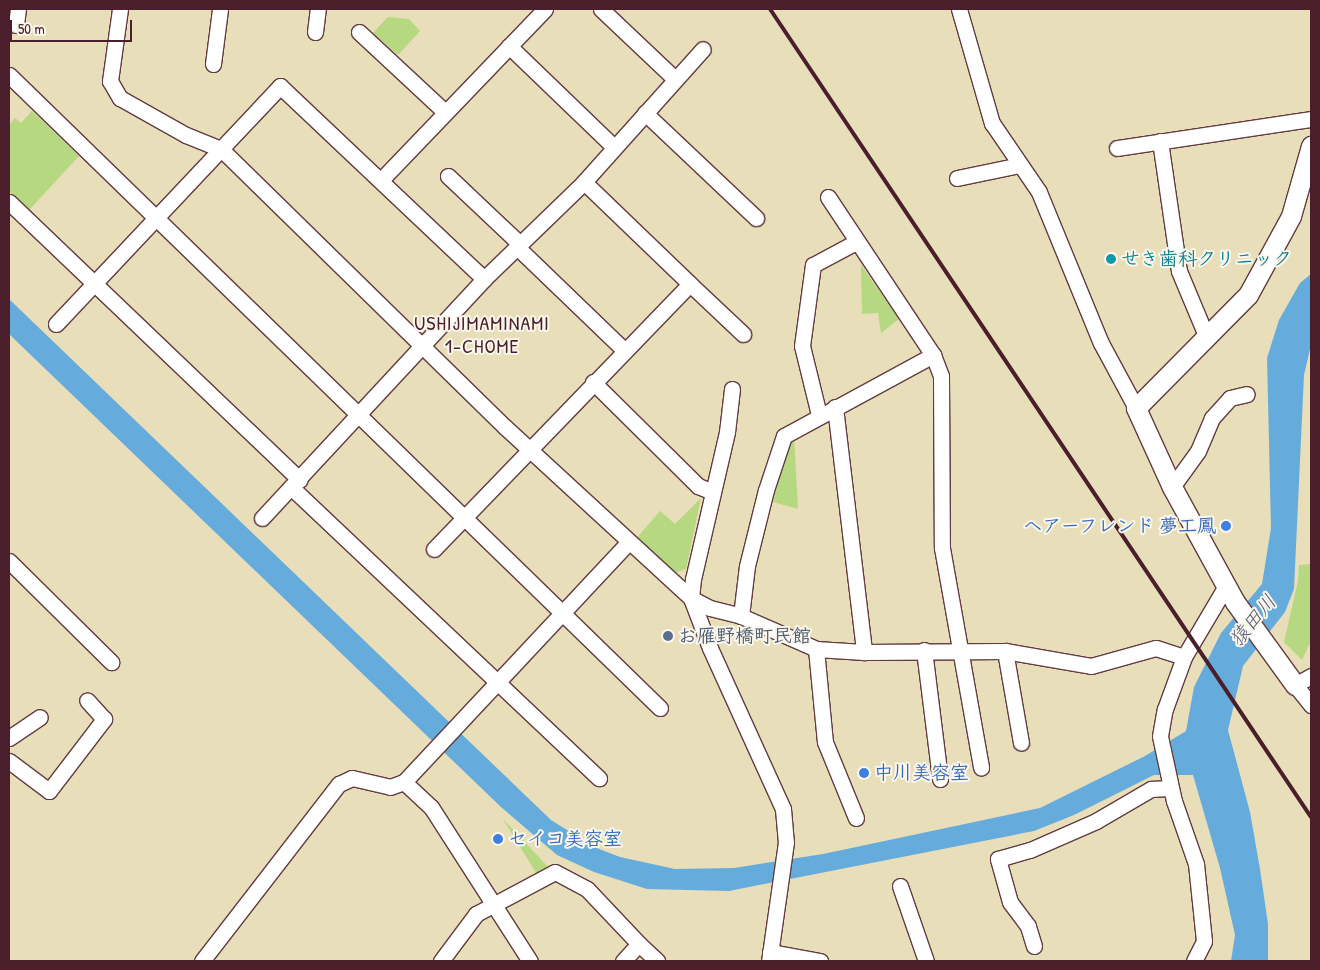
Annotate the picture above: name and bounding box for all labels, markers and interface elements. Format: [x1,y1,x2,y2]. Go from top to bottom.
scale bar [12,10,135,42]
text: 50 m [18,18,45,39]
place label: せき歯科クリニック [1121,248,1292,270]
marker: せき歯科クリニック [1105,253,1117,265]
district label: USHIJIMAMINAMI 1-CHOME [412,310,552,357]
place label: ヘアーフレンド 夢工鳳 [1022,515,1216,537]
marker: ヘアーフレンド 夢工鳳 [1220,520,1232,532]
water label: 猿田川 [1224,589,1280,651]
place label: お雁野橋町民館 [678,625,811,647]
marker: お雁野橋町民館 [662,630,674,642]
place label: 中川美容室 [874,762,969,784]
marker: 中川美容室 [858,767,870,779]
place label: セイコ美容室 [508,828,622,850]
marker: セイコ美容室 [492,833,504,845]

